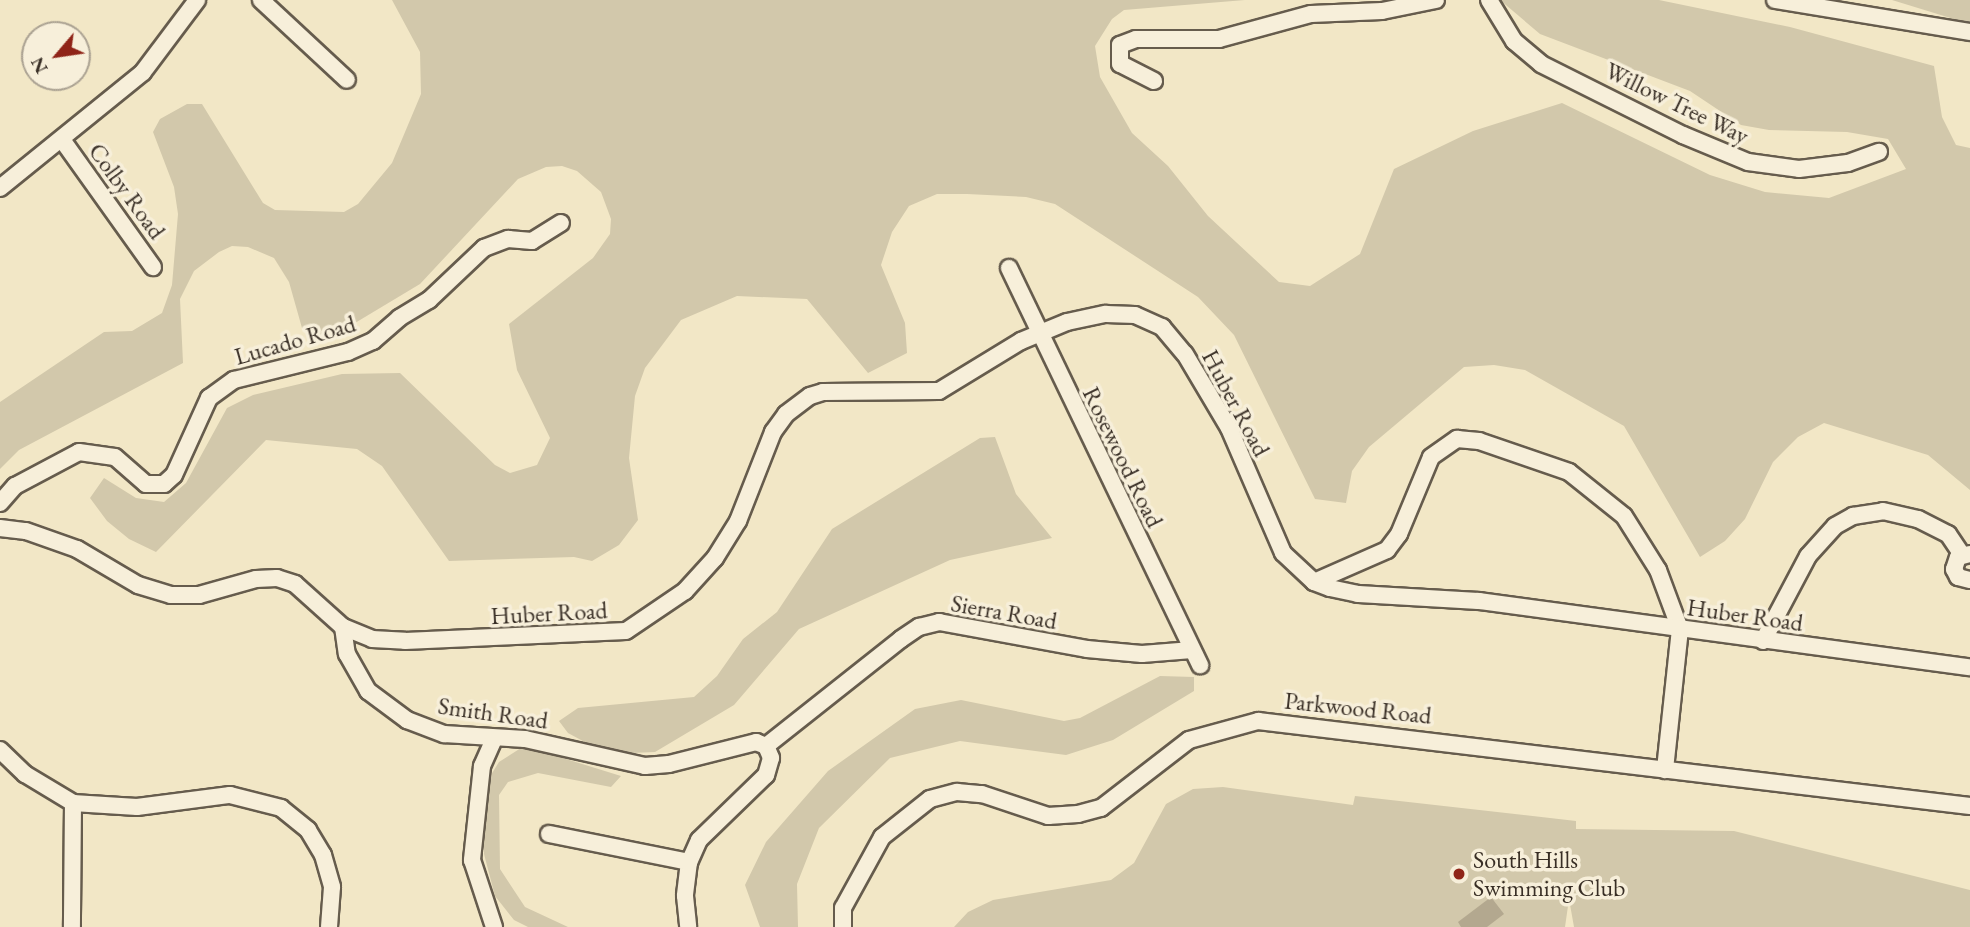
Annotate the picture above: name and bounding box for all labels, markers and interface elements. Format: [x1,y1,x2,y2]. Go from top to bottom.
north arrow [21,21,91,91]
text: N [24,53,54,78]
street label: Willow Tree Way [1601,56,1753,150]
street label: Colby Road [83,137,171,245]
street label: Lucado Road [231,309,359,371]
street label: Huber Road [1196,345,1276,461]
street label: Rosewood Road [1077,382,1169,532]
street label: Sierra Road [949,589,1059,635]
street label: Huber Road [1685,593,1805,637]
street label: Huber Road [490,596,608,630]
street label: Parkwood Road [1283,686,1433,730]
street label: Smith Road [436,691,550,735]
place label: South Hills Swimming Club [1473,846,1625,902]
marker: South Hills Swimming Club [1451,866,1467,882]

